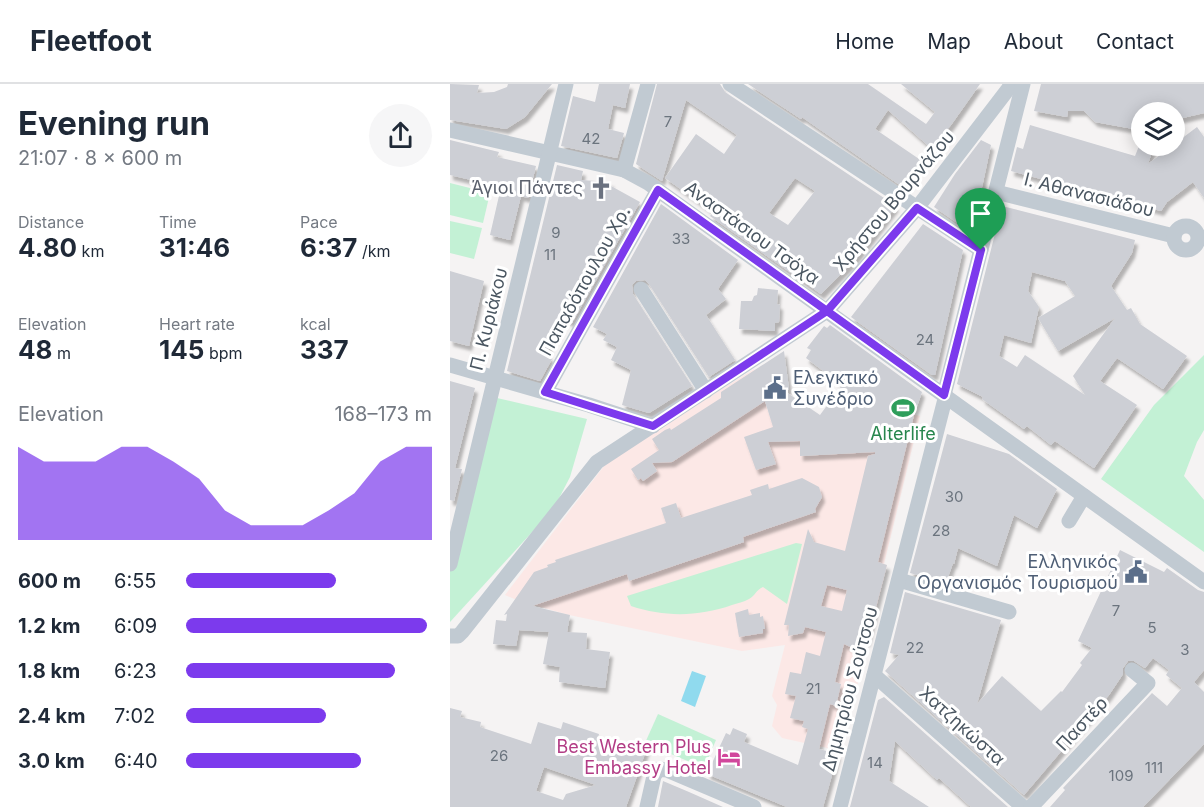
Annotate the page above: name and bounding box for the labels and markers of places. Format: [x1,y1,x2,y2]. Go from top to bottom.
church icon: Άγιοι Πάντες [588,175,614,201]
place label: Άγιοι Πάντες [471,177,583,198]
pin [955,188,1006,250]
place label: Ελεγκτικό Συνέδριο [793,367,878,409]
public building icon: Ελεγκτικό Συνέδριο [762,375,788,401]
sports icon: Alterlife [890,395,916,421]
place label: Alterlife [870,423,936,444]
place label: Ελληνικός Οργανισμός Τουρισμού [917,551,1118,593]
public building icon: Ελληνικός Οργανισμός Τουρισμού [1123,559,1149,585]
place label: Best Western Plus Embassy Hotel [556,736,711,778]
hotel icon: Best Western Plus Embassy Hotel [716,744,742,770]

